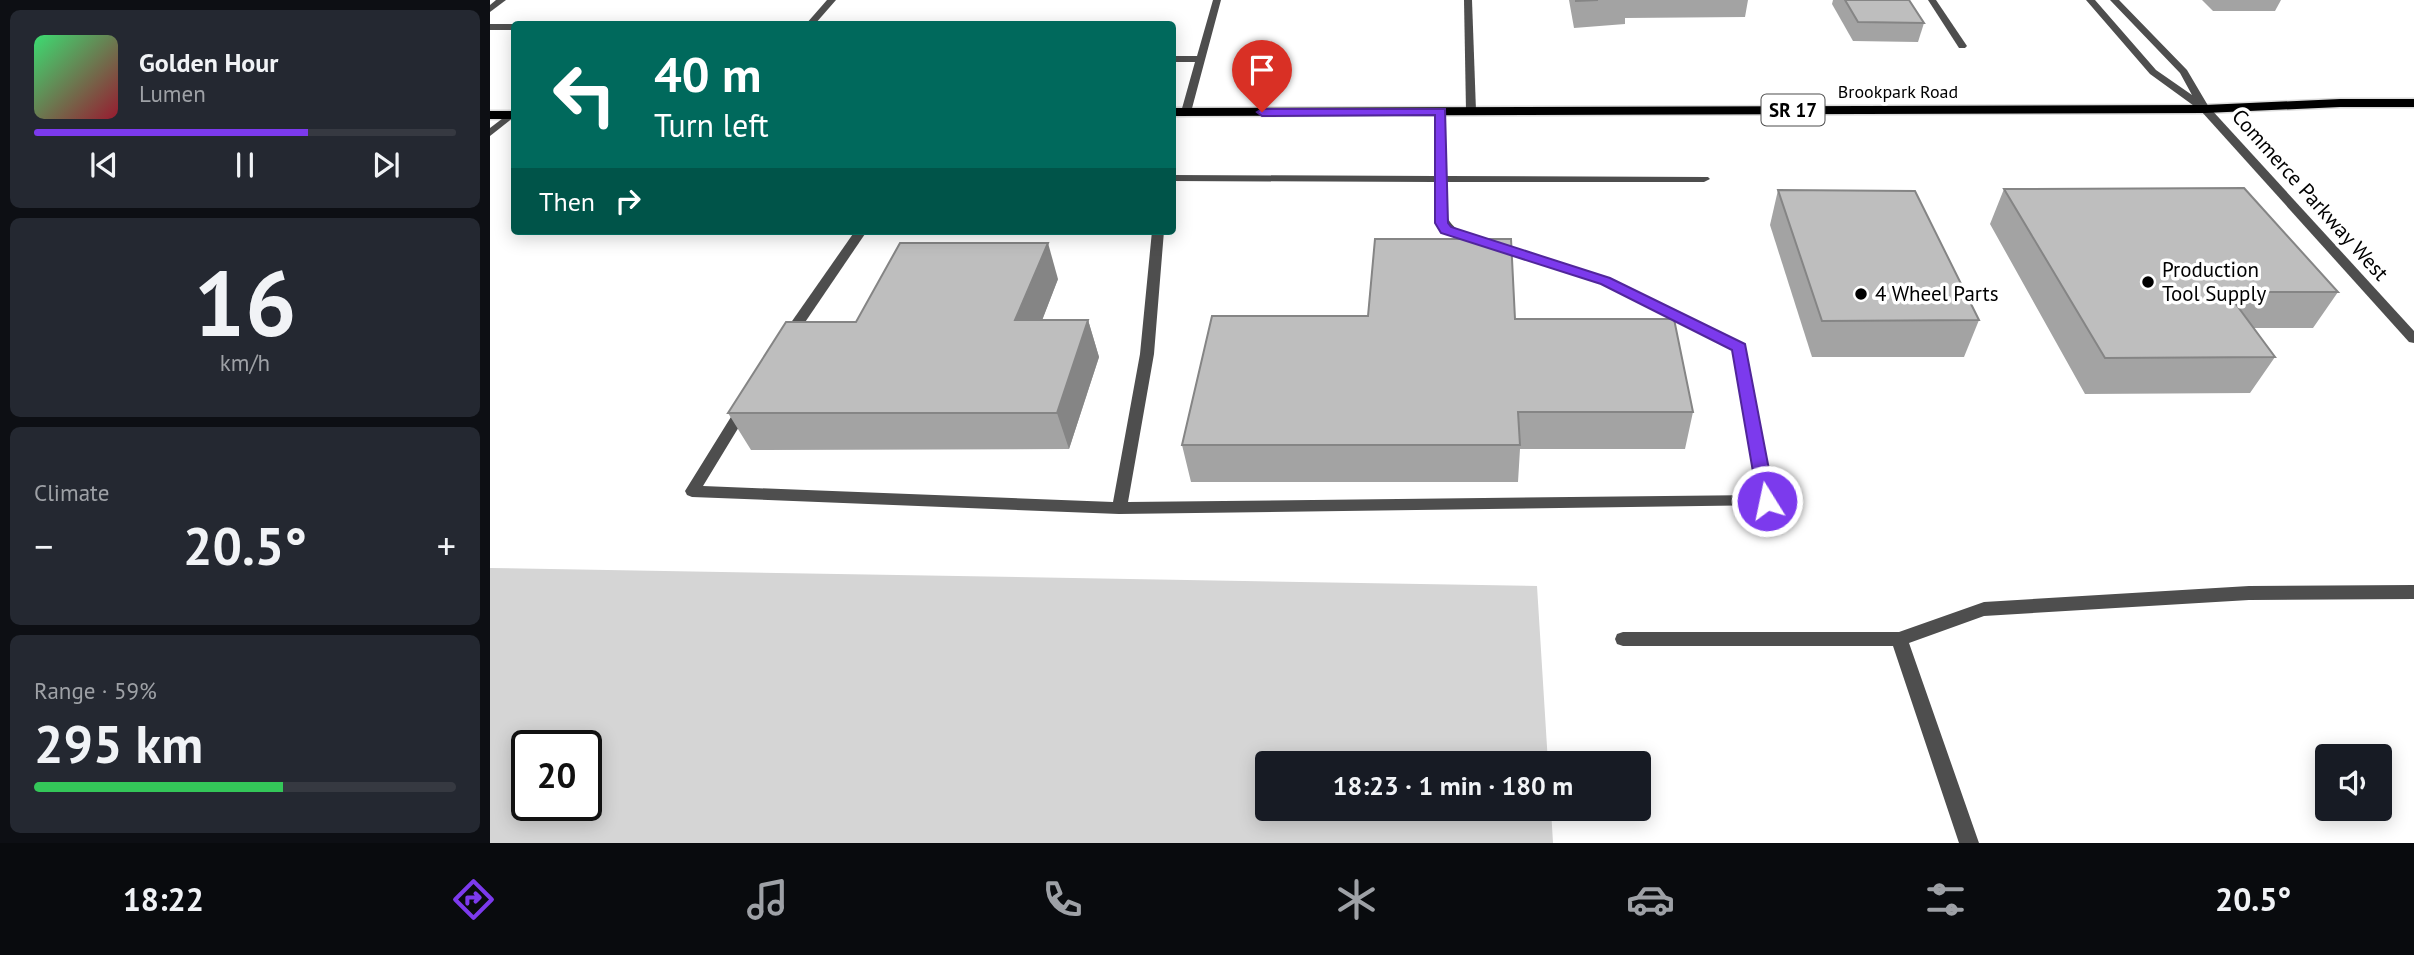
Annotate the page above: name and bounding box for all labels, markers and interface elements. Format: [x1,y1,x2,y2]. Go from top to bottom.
pin [1232,40,1292,112]
text: 40 m [654,42,761,106]
text: Golden Hour [139,46,278,79]
icon: left [539,49,630,140]
icon: arrive [1243,51,1281,89]
text: Lumen [139,79,206,108]
street label: Brookpark Road [1838,80,1958,103]
road number: SR 17 [1762,94,1824,125]
street label: Commerce Parkway West [2226,103,2395,286]
text: Turn left [654,104,769,146]
icon: previous [85,146,123,184]
icon: pause [226,146,264,184]
icon: next [367,146,405,184]
icon: right [609,182,647,220]
text: Then [539,185,595,218]
text: 16 [193,243,297,361]
place label: Production Tool Supply [2162,256,2267,307]
marker: Production Tool Supply [2140,274,2156,290]
place label: 4 Wheel Parts [1875,280,1999,307]
marker: 4 Wheel Parts [1853,286,1869,302]
text: km/h [220,348,270,377]
position arrow [1730,464,1804,538]
text: Climate [34,478,109,507]
text: 20.5° [183,512,307,579]
text: − [34,521,53,570]
text: + [437,521,456,570]
text: Range · 59% [34,676,157,705]
text: 295 km [34,710,203,777]
speed limit sign: 20 [511,730,602,821]
map controls [2315,744,2392,821]
button: sound [2315,744,2392,821]
text: 18:23 · 1 min · 180 m [1333,769,1573,802]
icon: directions [449,875,498,924]
icon: music [743,875,792,924]
icon: phone [1038,875,1087,924]
icon: climate [1332,875,1381,924]
icon: car [1626,875,1675,924]
icon: filters [1921,875,1970,924]
text: 18:22 [123,878,204,920]
text: 20.5° [2215,878,2291,920]

